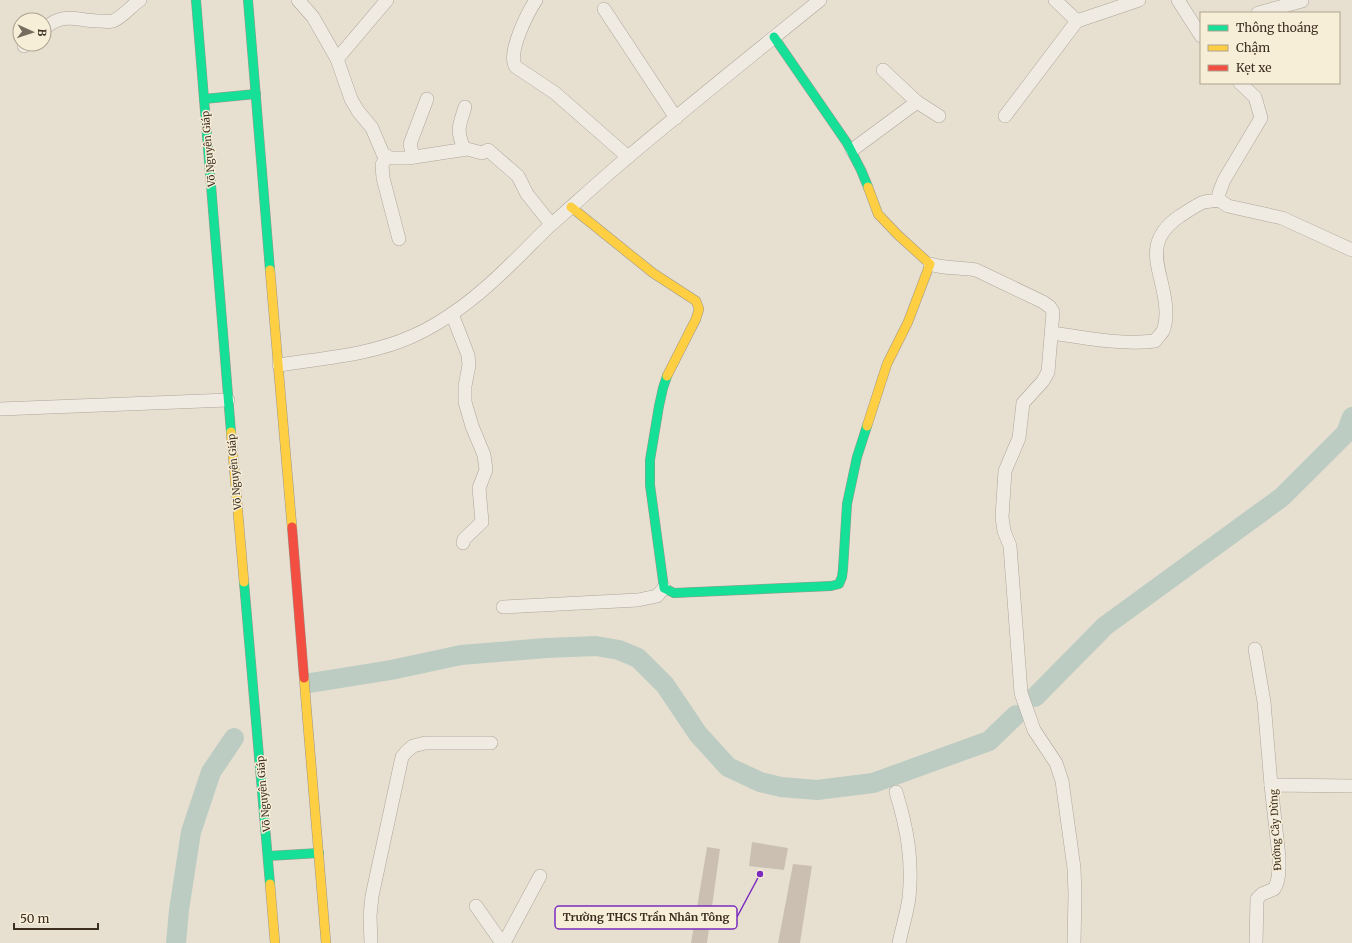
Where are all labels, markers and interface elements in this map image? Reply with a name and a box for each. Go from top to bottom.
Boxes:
north arrow [12,12,52,52]
legend [1200,12,1340,84]
text: Thông thoáng [1236,20,1319,35]
text: B [35,28,49,37]
text: Chậm [1236,40,1270,55]
text: Kẹt xe [1236,60,1271,75]
street label: Võ Nguyên Giáp [199,110,218,188]
street label: Võ Nguyên Giáp [225,433,244,511]
street label: Võ Nguyên Giáp [254,755,273,833]
street label: Đường Cây Dừng [1267,789,1284,871]
scale bar [14,905,98,931]
callout: Trường THCS Trần Nhân Tông [555,906,737,929]
text: Trường THCS Trần Nhân Tông [563,910,729,924]
text: 50 m [20,911,49,926]

